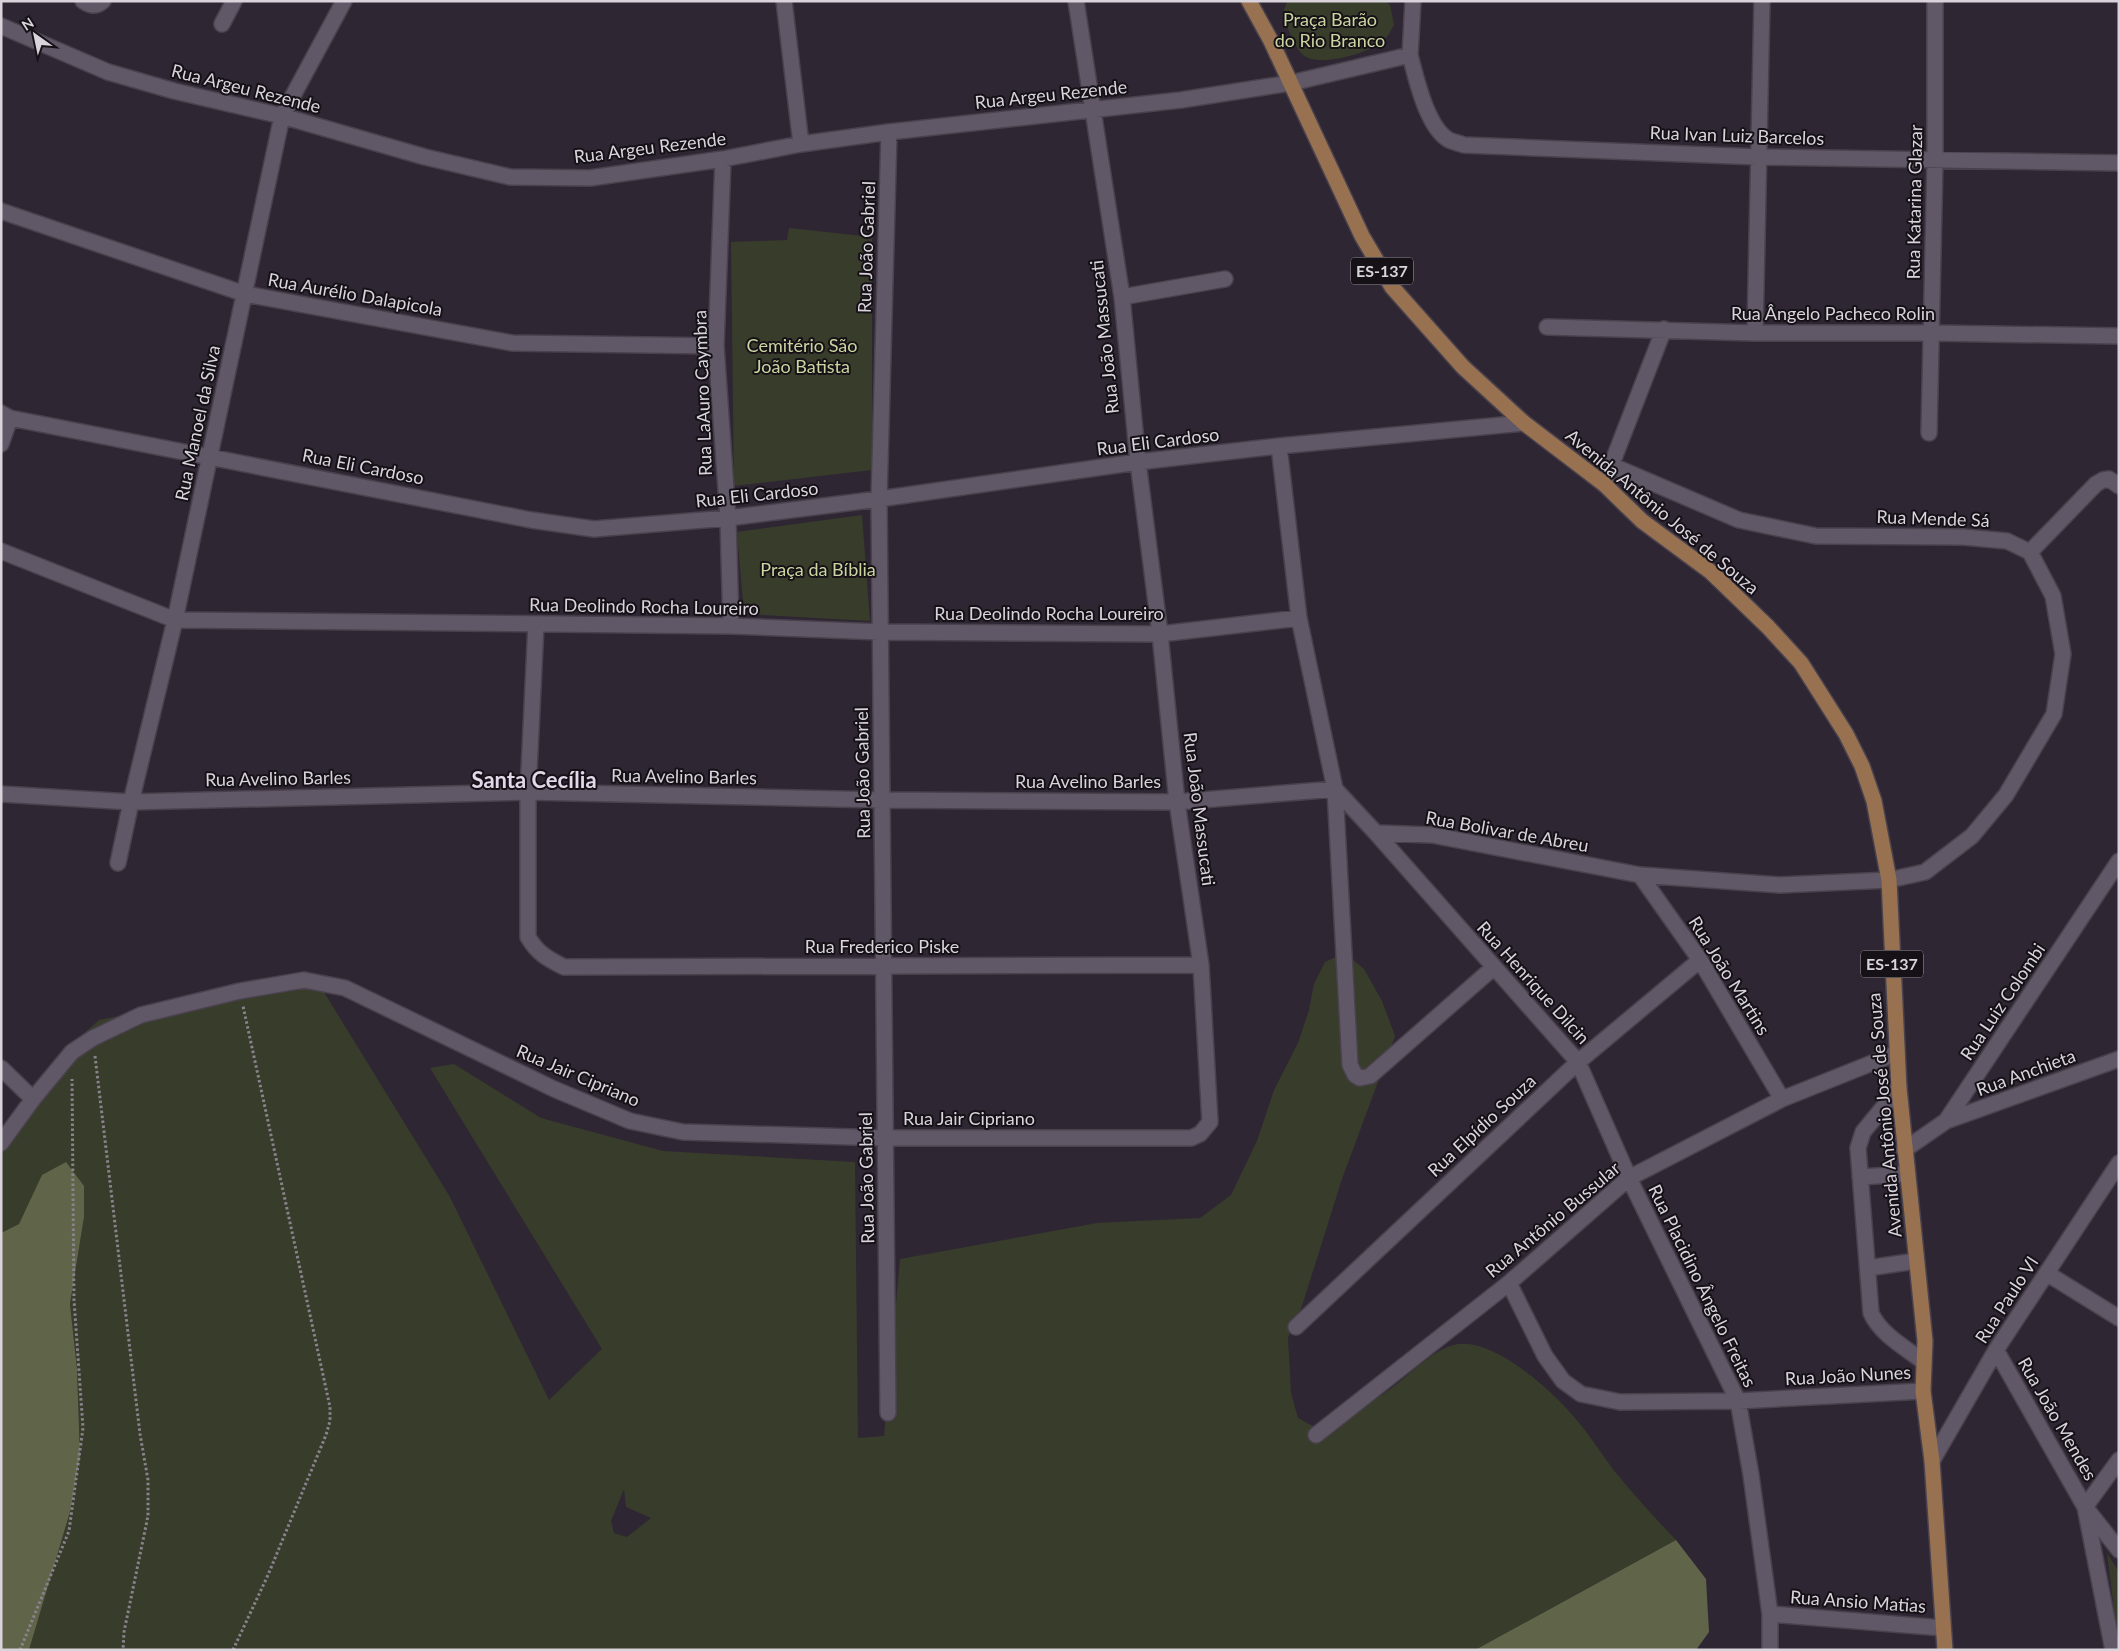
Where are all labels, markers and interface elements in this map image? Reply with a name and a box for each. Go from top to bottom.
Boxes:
park label: Praça Barão do Rio Branco [1275,8,1385,51]
north arrow [10,10,60,60]
text: N [18,14,37,34]
street label: Rua Argeu Rezende [169,59,323,117]
street label: Rua Argeu Rezende [974,75,1128,113]
street label: Rua Ivan Luiz Barcelos [1649,121,1825,149]
street label: Rua Katarina Glazar [1902,124,1926,280]
street label: Rua Argeu Rezende [573,127,727,167]
street label: Rua João Gabriel [853,181,879,313]
road number: ES-137 [1351,258,1413,284]
street label: Rua João Massucati [1085,259,1123,415]
street label: Rua Aurélio Dalapicola [266,268,444,320]
street label: Rua Ângelo Pacheco Rolin [1731,302,1935,324]
street label: Rua LaAuro Caymbra [688,310,716,476]
park label: Cemitério São João Batista [747,334,857,377]
street label: Rua Manoel da Silva [170,343,224,503]
street label: Rua Eli Cardoso [1095,423,1220,459]
street label: Avenida Antônio José de Souza [1562,424,1764,599]
street label: Rua Eli Cardoso [300,443,426,489]
street label: Rua Eli Cardoso [694,477,819,511]
street label: Rua Mende Sá [1876,505,1990,531]
park label: Praça da Bíblia [760,558,876,580]
street label: Rua Deolindo Rocha Loureiro [529,593,759,619]
street label: Rua Deolindo Rocha Loureiro [934,602,1164,624]
street label: Rua João Gabriel [850,707,874,839]
street label: Rua João Massucati [1180,731,1220,887]
street label: Rua Avelino Barles [611,764,757,788]
street label: Rua Avelino Barles [205,766,351,790]
district label: Santa Cecília [471,766,597,793]
street label: Rua Avelino Barles [1015,770,1161,792]
street label: Rua Bolivar de Abreu [1424,806,1590,856]
street label: Rua João Martins [1684,912,1775,1039]
street label: Rua Henrique Dilcin [1473,916,1595,1048]
street label: Rua Frederico Piske [805,935,959,957]
street label: Rua Luiz Colombi [1955,939,2049,1064]
road number: ES-137 [1861,951,1923,978]
street label: Avenida Antônio José de Souza [1862,992,1906,1238]
street label: Rua Jair Cipriano [513,1039,643,1111]
street label: Rua Anchieta [1973,1044,2078,1100]
street label: Rua Elpídio Souza [1423,1070,1540,1181]
street label: Rua Jair Cipriano [903,1107,1035,1129]
street label: Rua João Gabriel [854,1112,878,1244]
street label: Rua Antônio Bussular [1481,1156,1624,1282]
street label: Rua Placidino Ângelo Freitas [1644,1181,1762,1391]
street label: Rua Paulo VI [1970,1252,2043,1347]
street label: Rua João Mendes [2014,1353,2102,1484]
street label: Rua João Nunes [1784,1361,1912,1389]
street label: Rua Ansio Matias [1789,1585,1927,1617]

